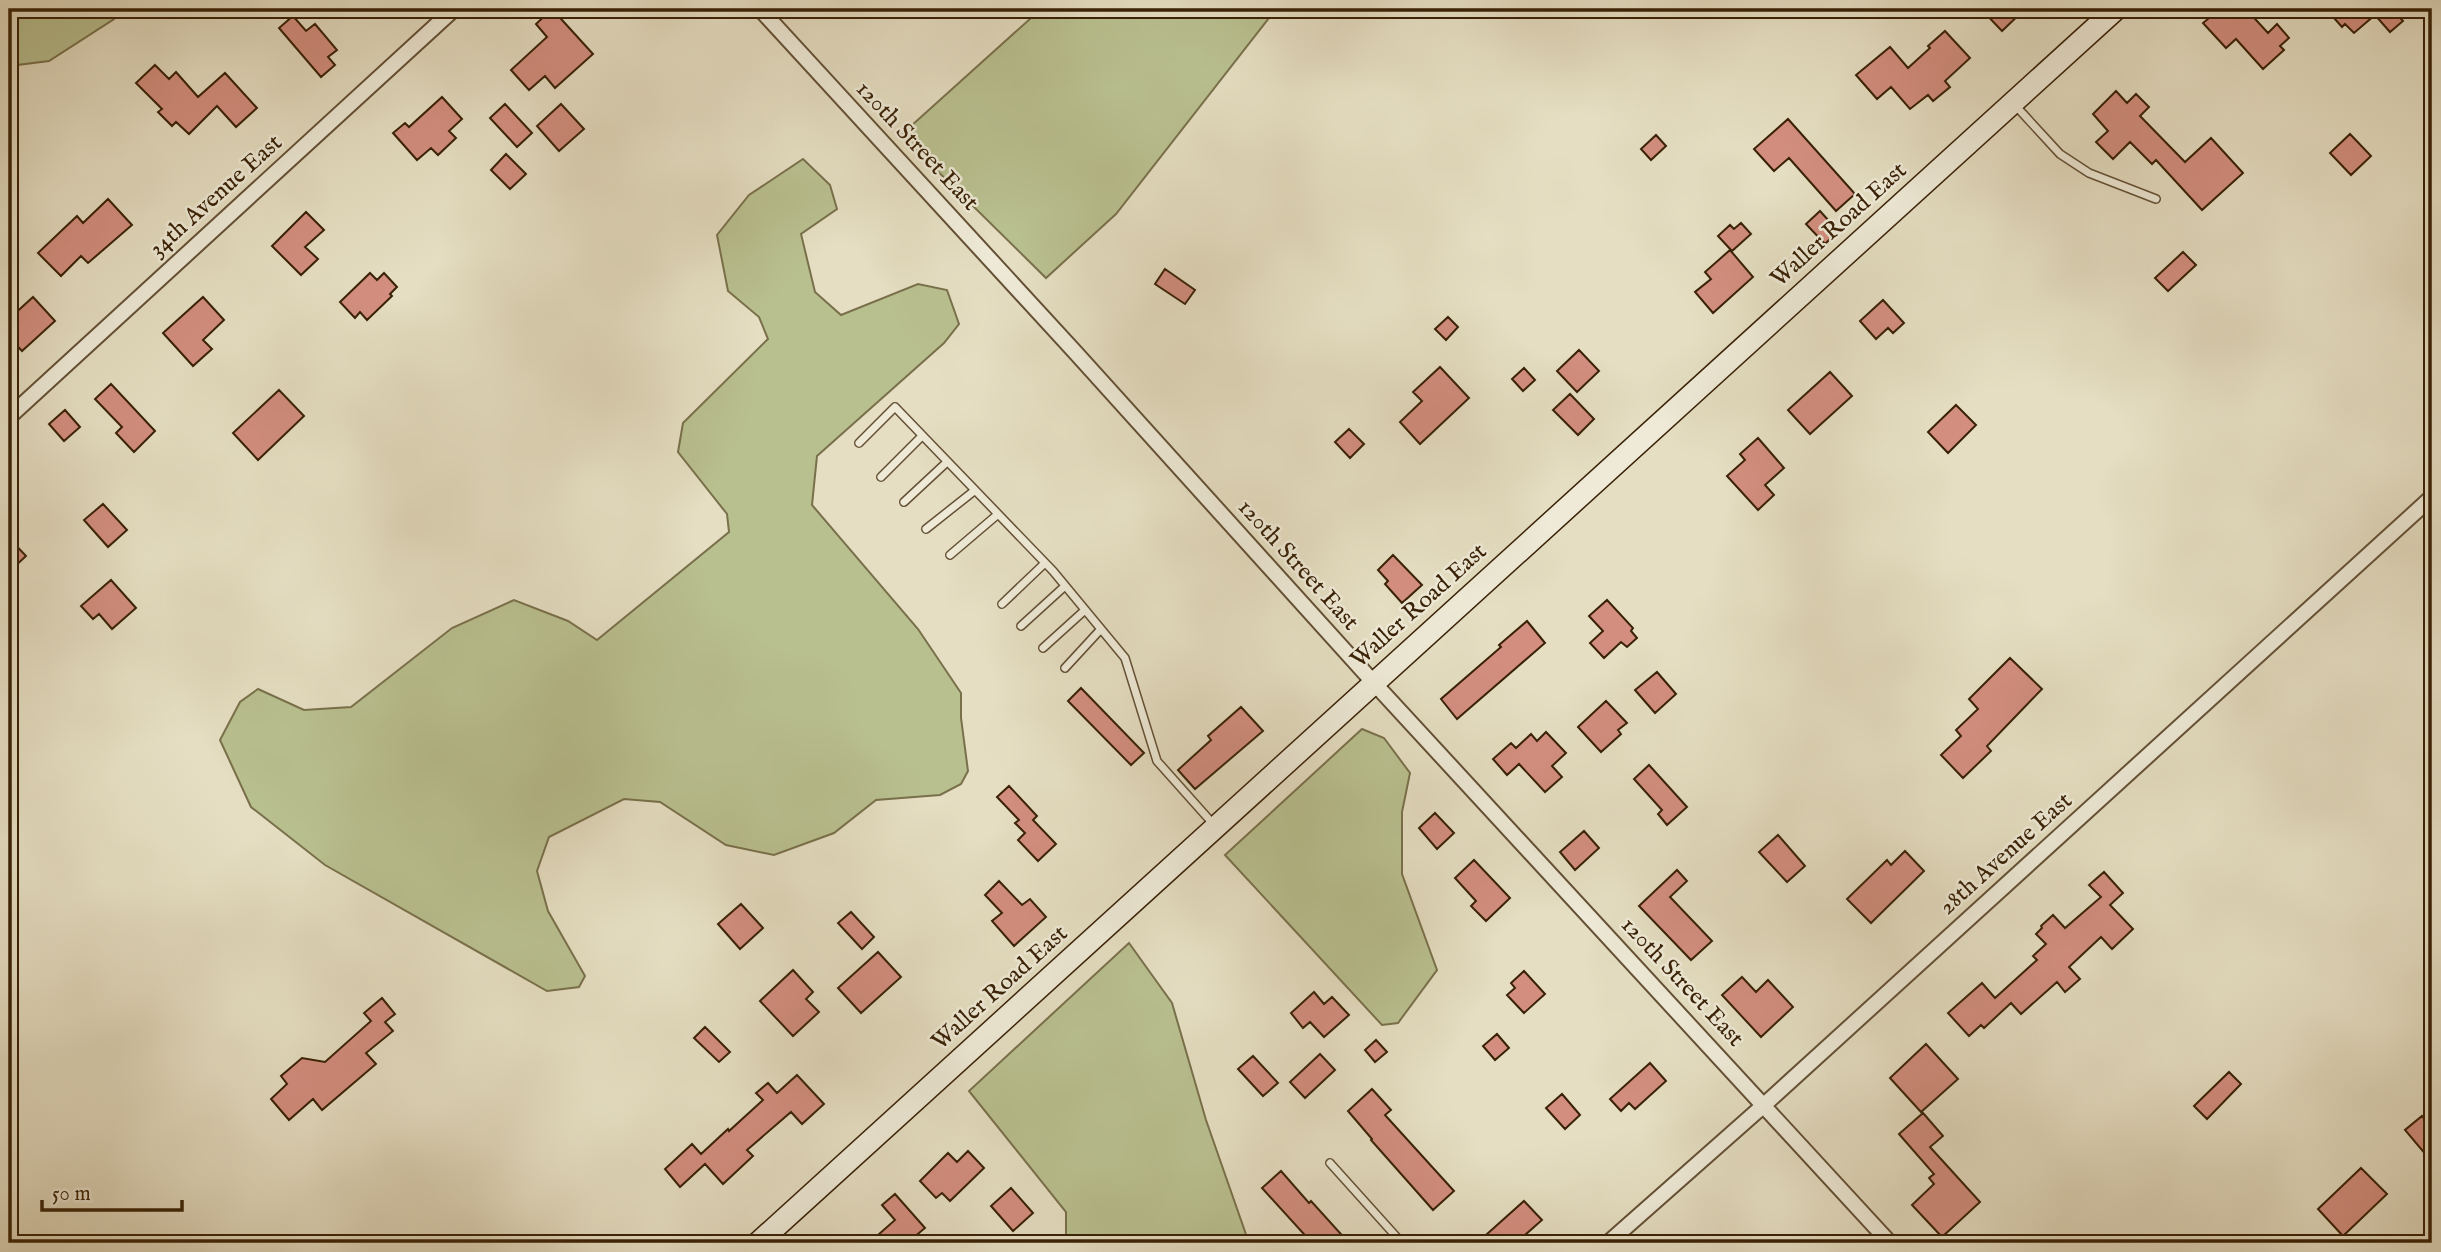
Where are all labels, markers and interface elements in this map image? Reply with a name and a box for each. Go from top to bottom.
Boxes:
street label: 120th Street East [849,74,985,218]
street label: 34th Avenue East [143,128,289,264]
street label: Waller Road East [1764,156,1914,294]
street label: 120th Street East [1231,493,1365,637]
street label: Waller Road East [1344,537,1494,675]
street label: 28th Avenue East [1933,786,2079,922]
street label: 120th Street East [1614,910,1750,1054]
street label: Waller Road East [925,919,1075,1057]
scale bar [42,1168,182,1212]
text: 50 m [52,1181,91,1208]

